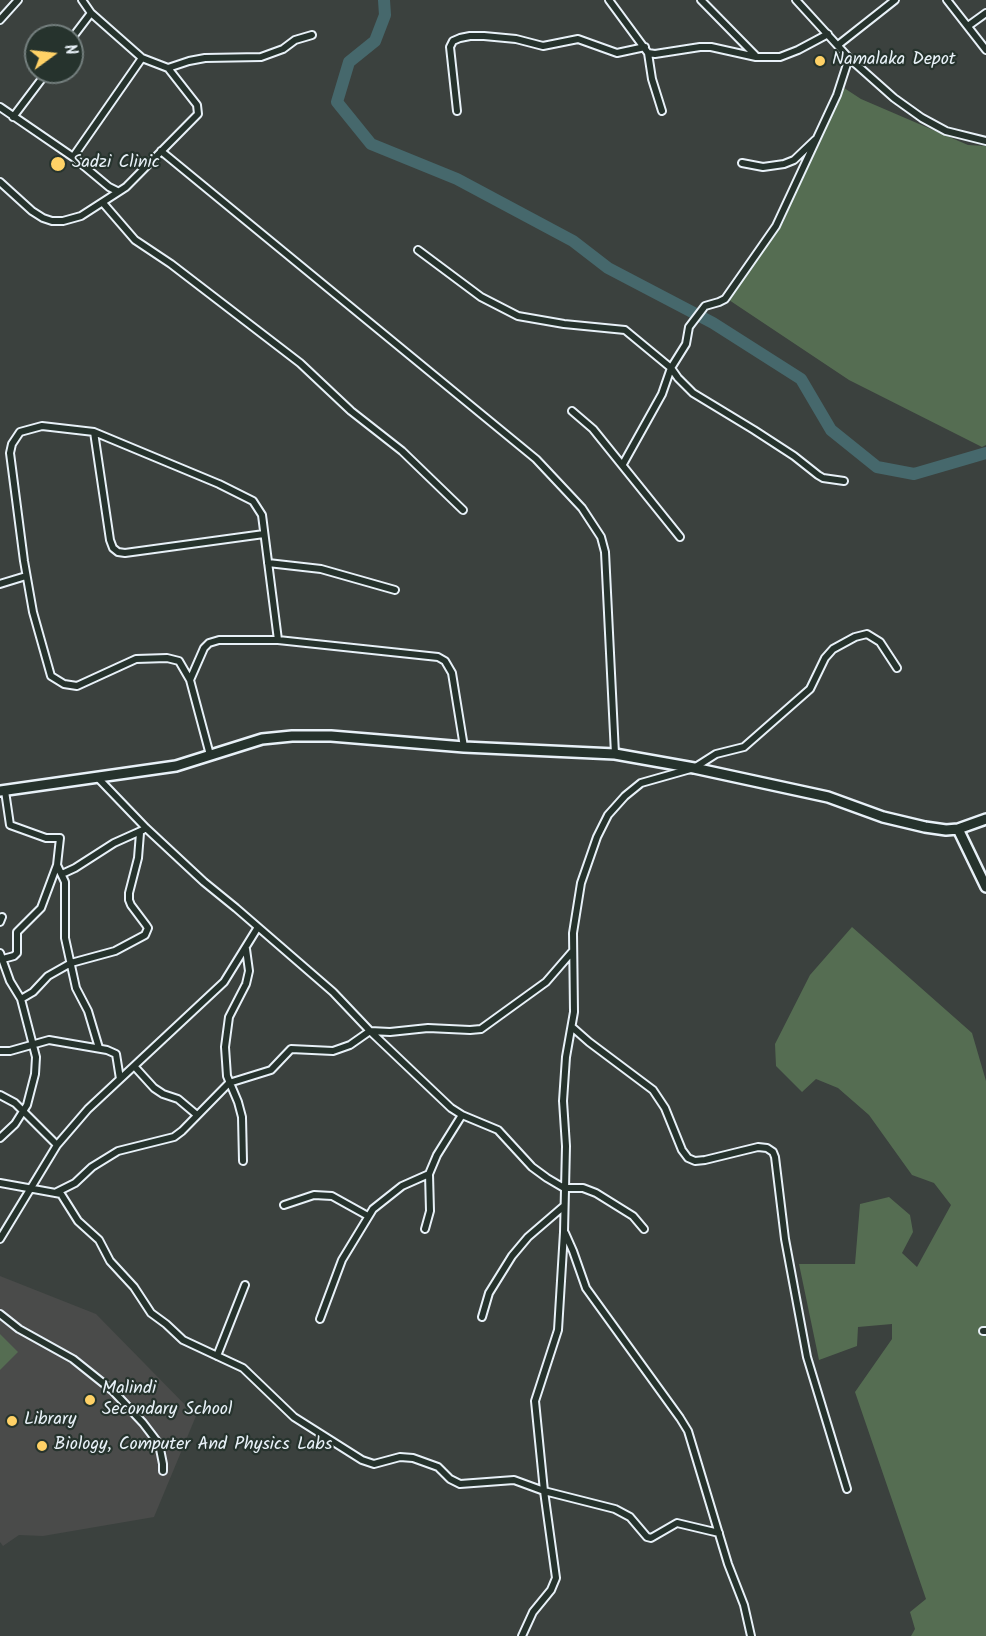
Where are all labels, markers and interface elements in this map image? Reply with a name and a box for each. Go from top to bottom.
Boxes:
north arrow [24,24,84,84]
text: N [57,42,83,58]
place label: Namalaka Depot [832,50,956,72]
marker: Namalaka Depot [813,54,827,68]
place label: Sadzi Clinic [72,153,160,175]
marker: Sadzi Clinic [49,155,67,173]
place label: Malindi Secondary School [102,1379,232,1422]
marker: Malindi Secondary School [83,1393,97,1407]
place label: Library [24,1410,76,1432]
marker: Library [5,1414,19,1428]
place label: Biology, Computer And Physics Labs [54,1435,332,1457]
marker: Biology, Computer And Physics Labs [35,1439,49,1453]

